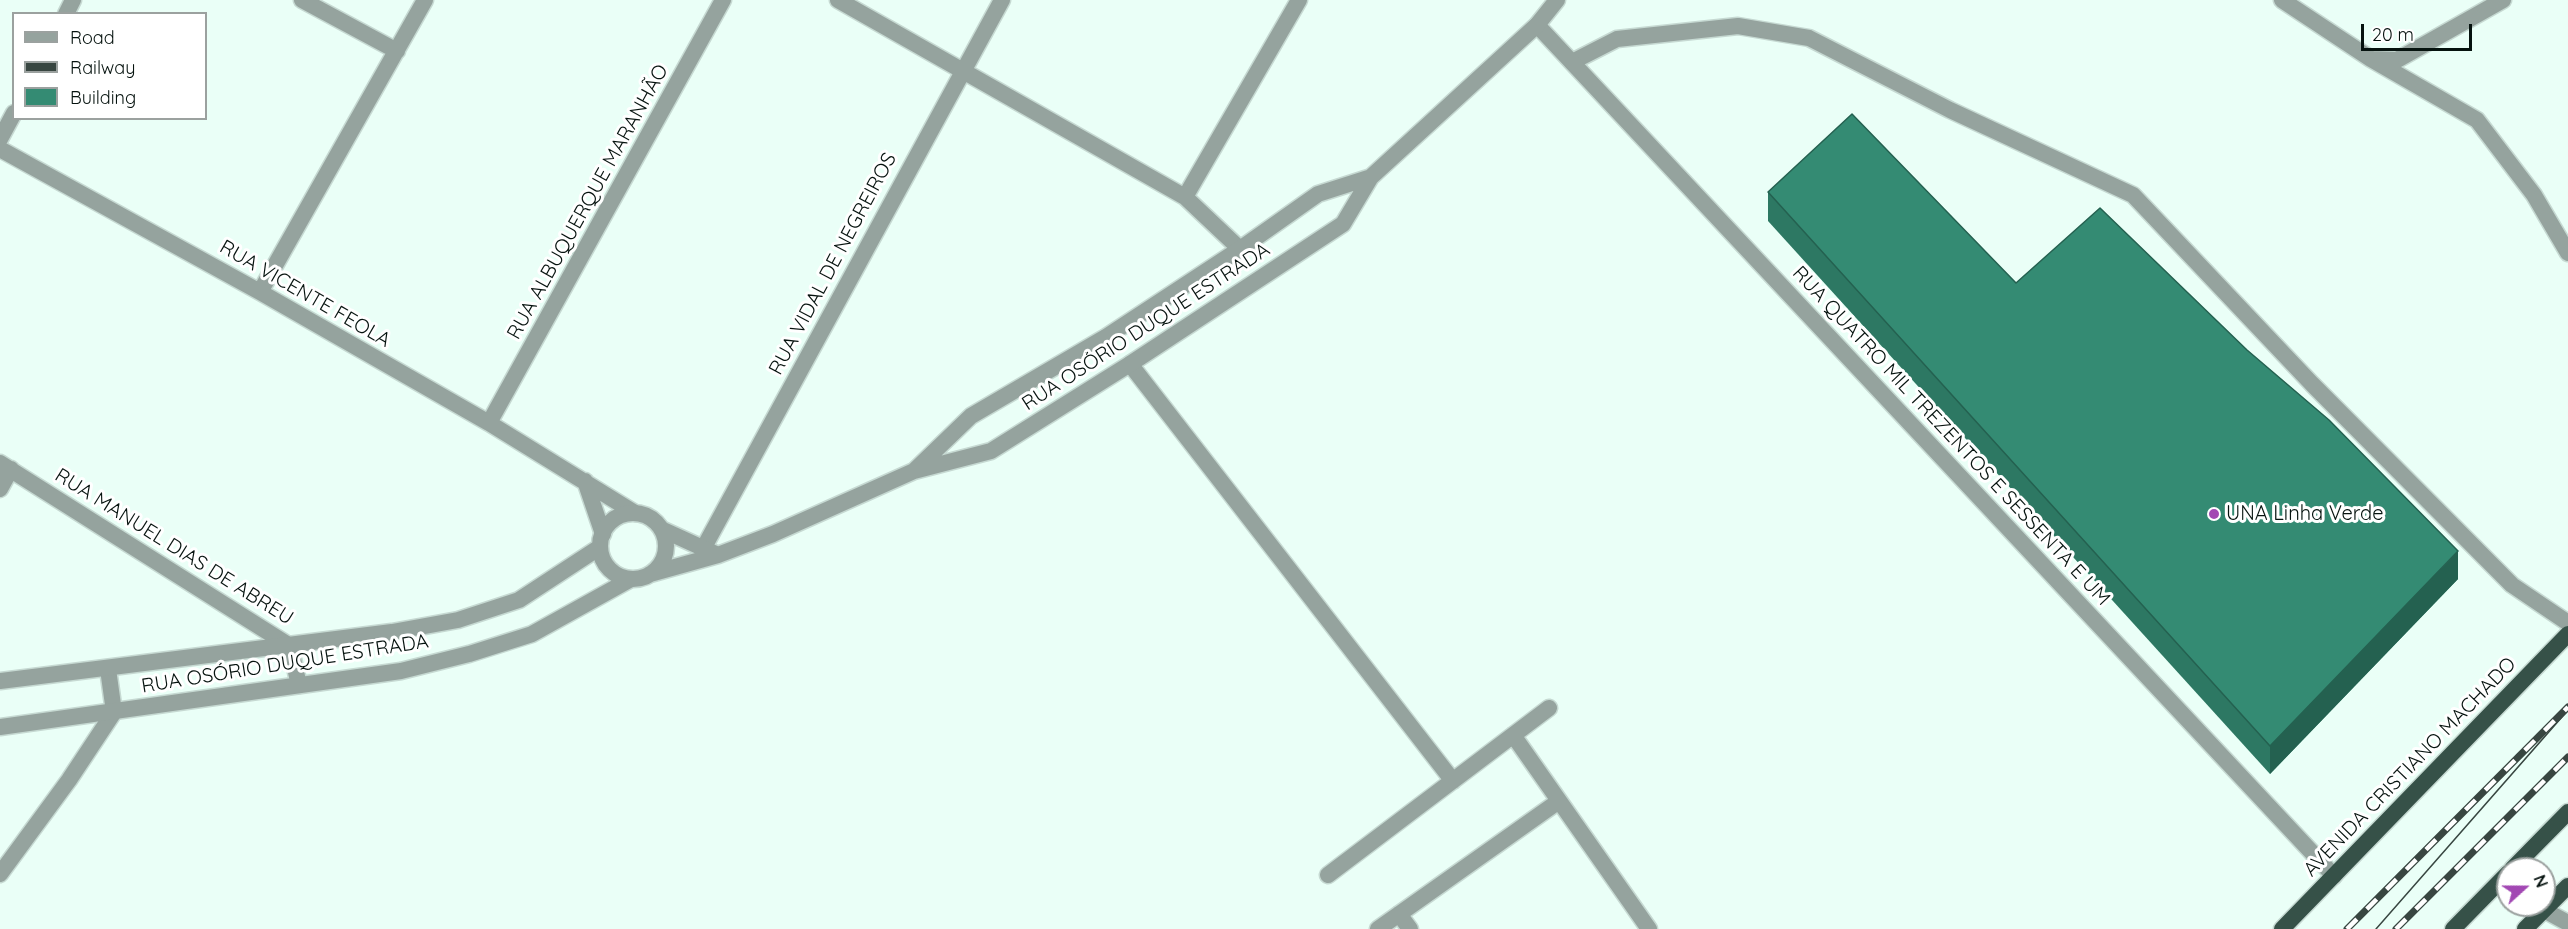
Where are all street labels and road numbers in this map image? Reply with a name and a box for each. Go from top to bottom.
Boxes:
street label: RUA ALBUQUERQUE MARANHÃO [502,60,674,344]
street label: RUA VIDAL DE NEGREIROS [764,149,902,379]
street label: RUA VICENTE FEOLA [215,235,395,353]
street label: RUA OSÓRIO DUQUE ESTRADA [1018,238,1274,416]
street label: RUA QUATRO MIL TREZENTOS E SESSENTA E UM [1787,261,2115,611]
street label: RUA MANUEL DIAS DE ABREU [50,464,298,630]
street label: RUA OSÓRIO DUQUE ESTRADA [140,629,430,699]
street label: AVENIDA CRISTIANO MACHADO [2299,652,2521,882]

